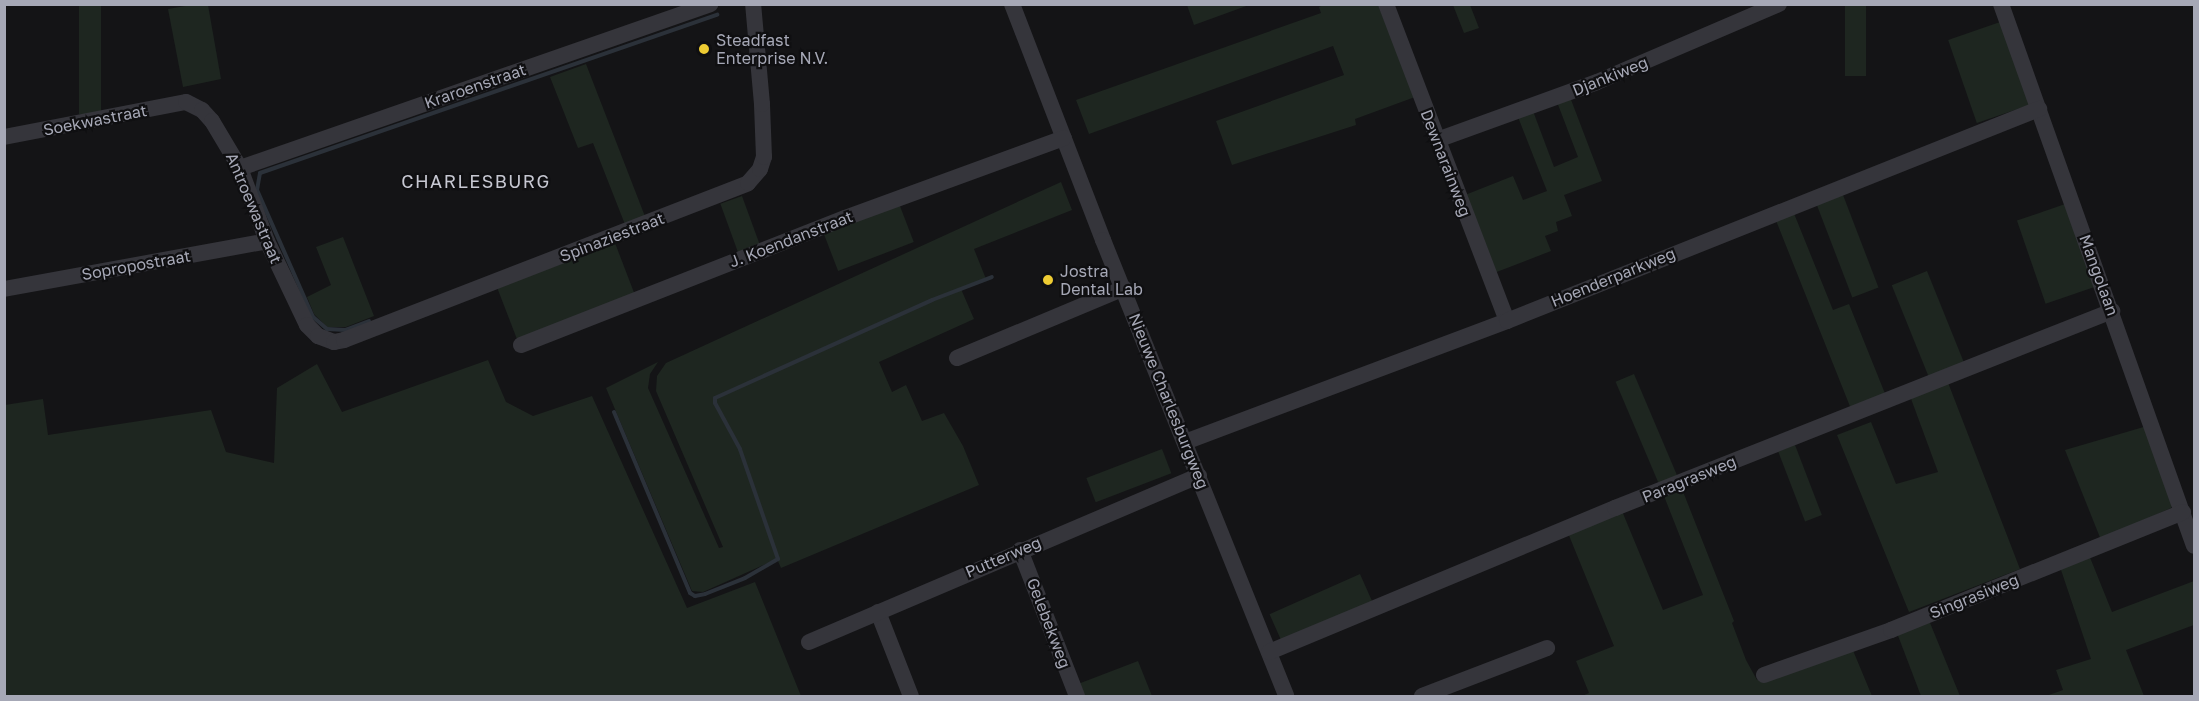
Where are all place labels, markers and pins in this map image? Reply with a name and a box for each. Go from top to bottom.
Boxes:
place label: Steadfast Enterprise N.V. [716,30,828,68]
marker: Steadfast Enterprise N.V. [697,42,711,56]
place label: Jostra Dental Lab [1060,261,1143,299]
marker: Jostra Dental Lab [1041,273,1055,287]

